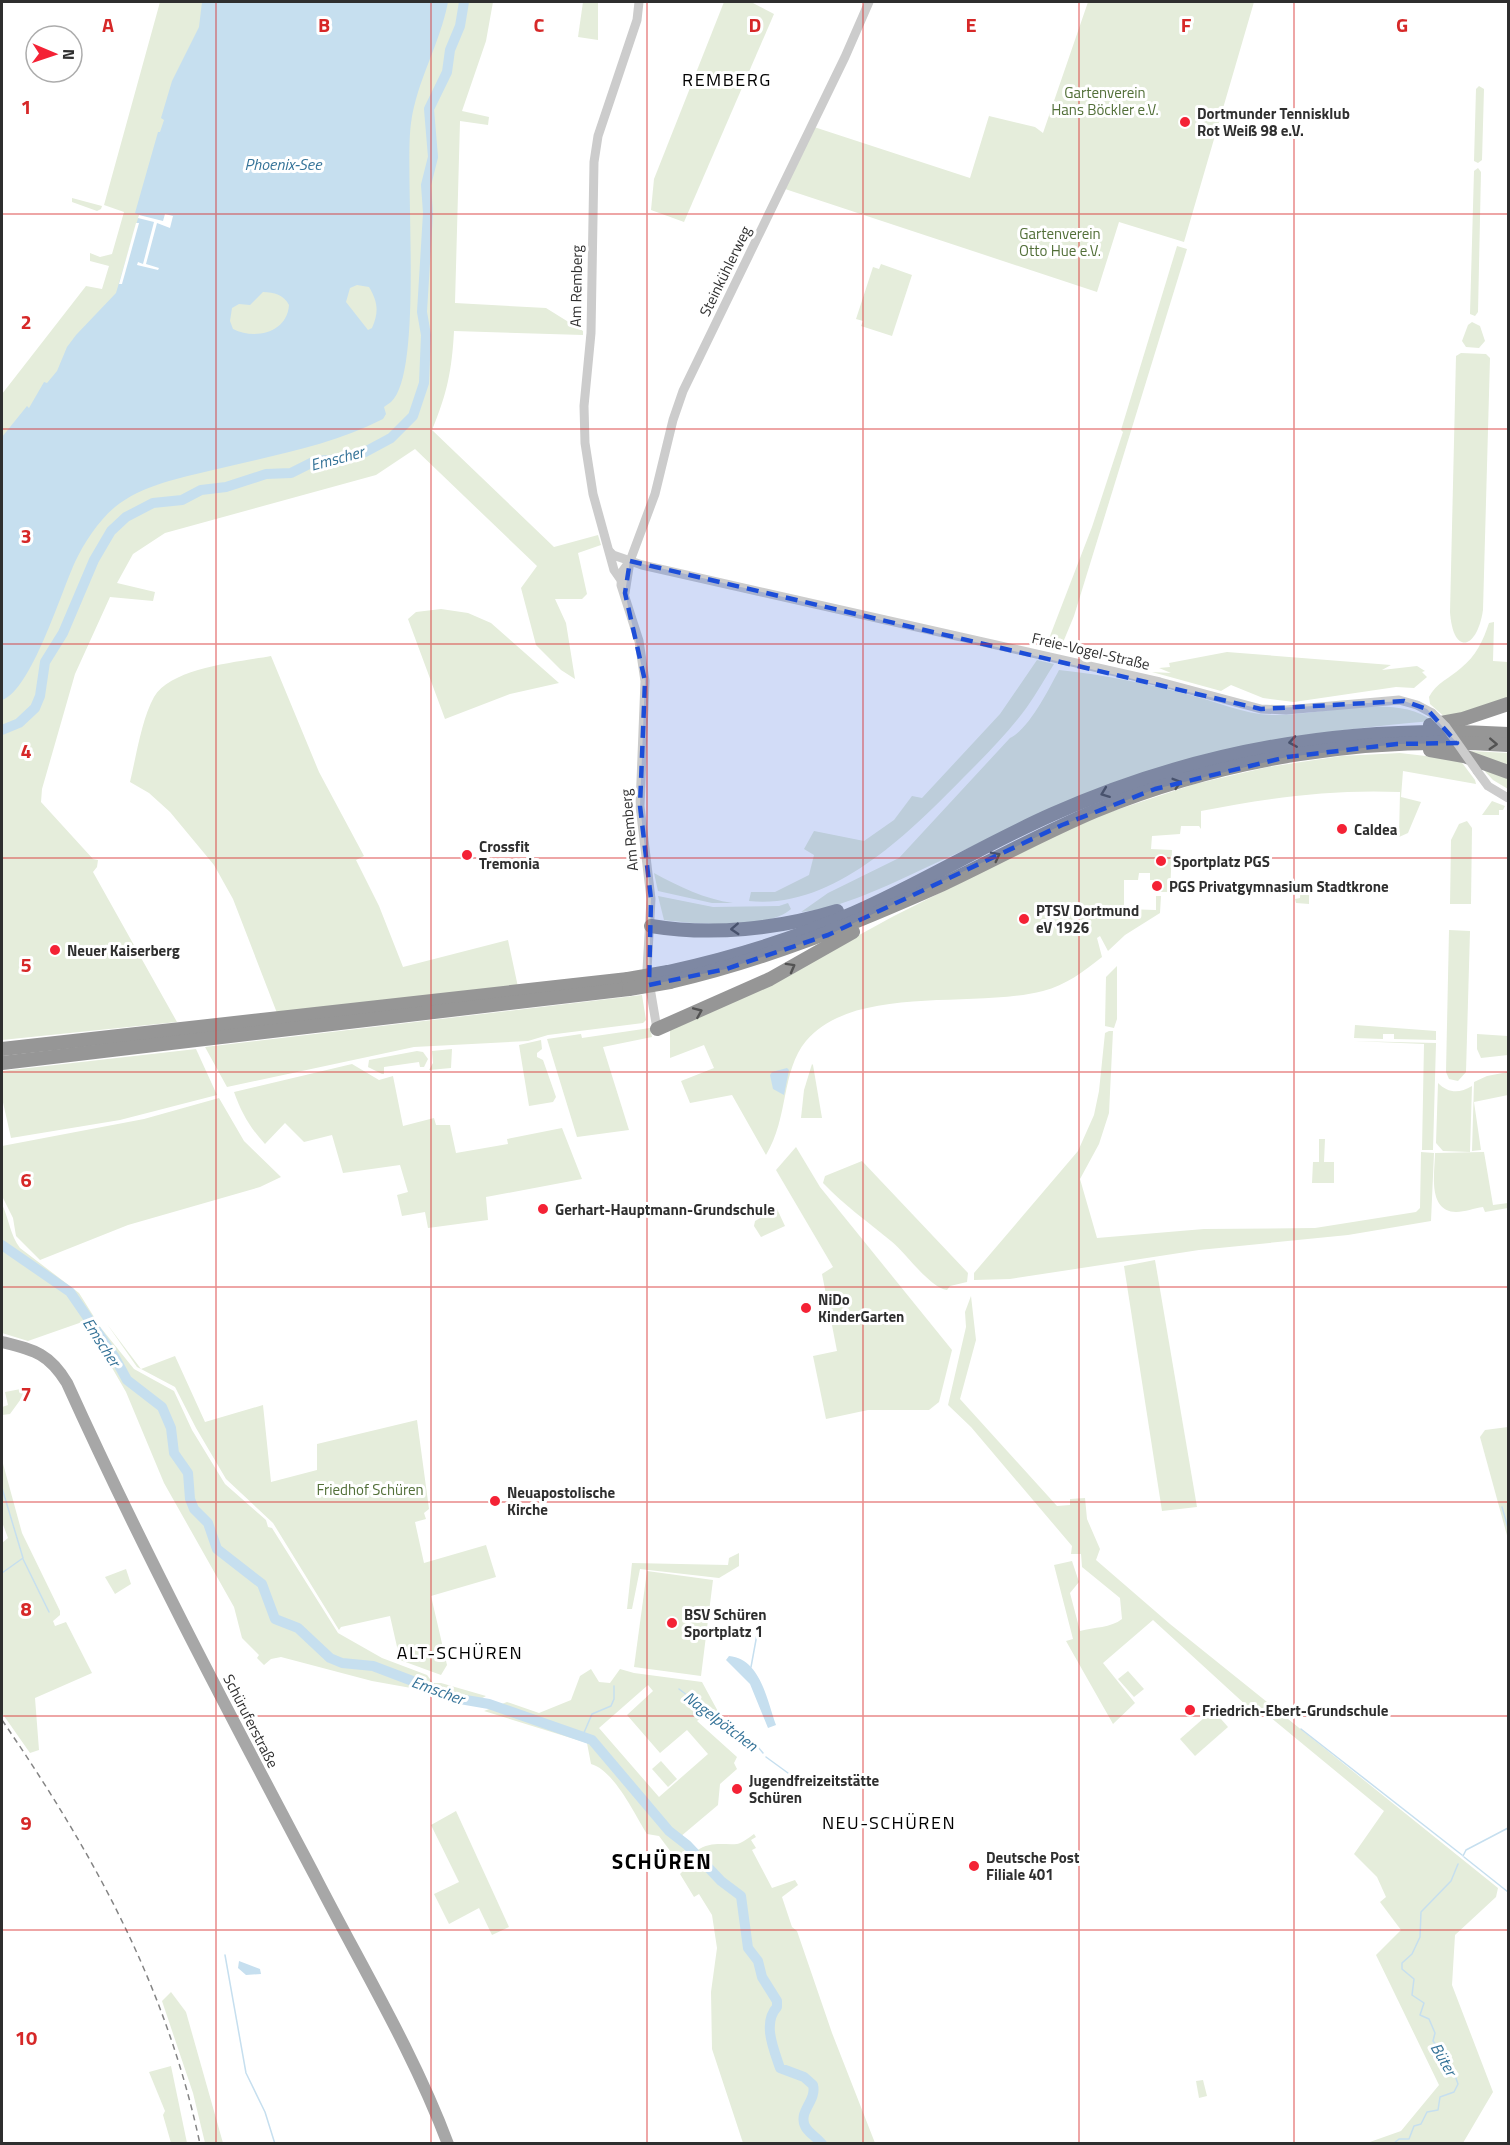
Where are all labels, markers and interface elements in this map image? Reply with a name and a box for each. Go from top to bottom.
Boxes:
text: A [102,9,114,40]
text: B [318,9,330,40]
text: C [534,9,545,40]
text: D [749,9,761,40]
text: E [965,9,977,40]
text: F [1181,9,1192,40]
text: G [1396,9,1408,40]
north arrow [24,24,84,84]
text: N [57,49,81,60]
district label: REMBERG [682,66,772,93]
park label: Gartenverein Hans Böckler e.V. [1051,81,1159,121]
text: 1 [20,91,32,122]
place label: Dortmunder Tennisklub Rot Weiß 98 e.V. [1197,102,1350,142]
marker: Dortmunder Tennisklub Rot Weiß 98 e.V. [1178,115,1192,129]
water label: Phoenix-See [244,152,323,176]
street label: Steinkühlerweg [693,222,757,320]
park label: Gartenverein Otto Hue e.V. [1019,222,1101,262]
street label: Am Remberg [564,244,588,327]
text: 2 [20,306,32,337]
water label: Emscher [308,439,368,477]
text: 3 [20,520,32,551]
street label: Freie-Vogel-Straße [1030,626,1152,676]
text: 4 [20,735,32,766]
one-way arrow [1288,735,1298,748]
one-way arrow [1489,738,1498,751]
one-way arrow [1171,778,1182,790]
one-way arrow [1100,786,1111,798]
street label: Am Remberg [614,788,644,872]
place label: Caldea [1354,818,1398,841]
marker: Caldea [1335,822,1349,836]
place label: Crossfit Tremonia [479,835,540,875]
marker: Crossfit Tremonia [460,848,474,862]
place label: Sportplatz PGS [1173,850,1270,873]
one-way arrow [990,852,1001,864]
marker: Sportplatz PGS [1154,854,1168,868]
place label: PGS Privatgymnasium Stadtkrone [1169,875,1389,898]
marker: PGS Privatgymnasium Stadtkrone [1150,879,1164,893]
place label: PTSV Dortmund eV 1926 [1036,899,1139,939]
marker: PTSV Dortmund eV 1926 [1017,912,1031,926]
one-way arrow [730,923,739,936]
place label: Neuer Kaiserberg [67,939,180,962]
marker: Neuer Kaiserberg [48,943,62,957]
text: 5 [20,949,32,980]
one-way arrow [785,963,795,974]
one-way arrow [692,1007,703,1019]
text: 6 [20,1164,32,1195]
place label: Gerhart-Hauptmann-Grundschule [555,1198,775,1221]
marker: Gerhart-Hauptmann-Grundschule [536,1202,550,1216]
place label: NiDo KinderGarten [818,1288,904,1328]
marker: NiDo KinderGarten [799,1301,813,1315]
water label: Emscher [77,1313,128,1373]
text: 7 [20,1378,32,1409]
park label: Friedhof Schüren [316,1478,424,1501]
place label: Neuapostolische Kirche [507,1481,616,1521]
marker: Neuapostolische Kirche [488,1494,502,1508]
text: 8 [20,1593,32,1624]
place label: BSV Schüren Sportplatz 1 [684,1603,767,1643]
marker: BSV Schüren Sportplatz 1 [665,1616,679,1630]
district label: ALT-SCHÜREN [397,1639,523,1666]
water label: Emscher [408,1669,469,1711]
street label: Schüruferstraße [217,1670,285,1772]
water label: Nagelpötchen [679,1685,764,1757]
place label: Friedrich-Ebert-Grundschule [1202,1699,1389,1722]
marker: Friedrich-Ebert-Grundschule [1183,1703,1197,1717]
place label: Jugendfreizeitstätte Schüren [749,1769,879,1809]
marker: Jugendfreizeitstätte Schüren [730,1782,744,1796]
text: 9 [20,1807,32,1838]
district label: NEU-SCHÜREN [822,1809,956,1836]
district label: SCHÜREN [612,1845,712,1877]
place label: Deutsche Post Filiale 401 [986,1846,1080,1886]
marker: Deutsche Post Filiale 401 [967,1859,981,1873]
text: 10 [15,2022,37,2053]
water label: Büter [1425,2038,1464,2082]

